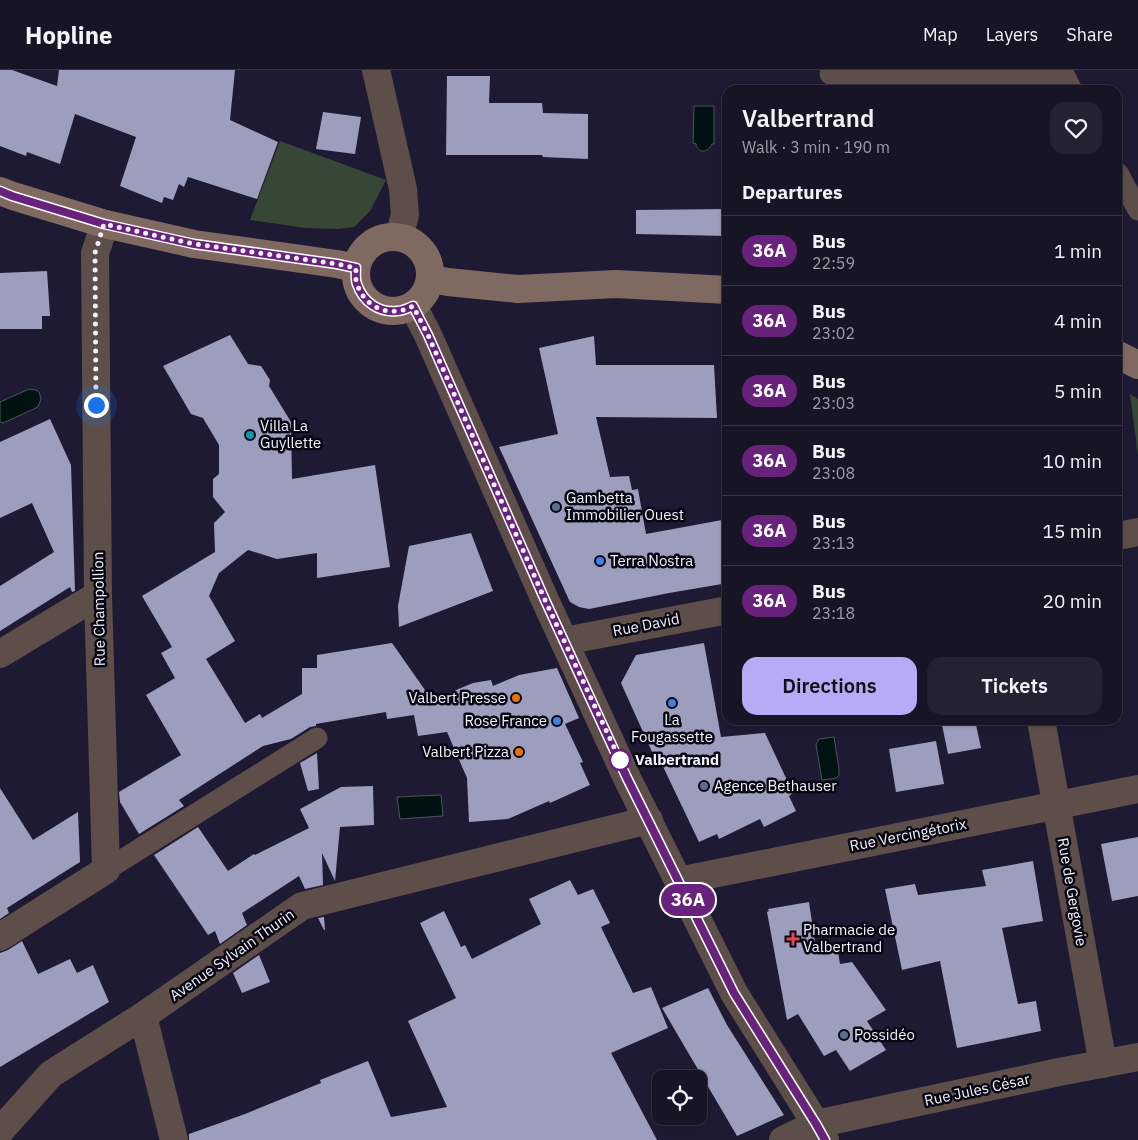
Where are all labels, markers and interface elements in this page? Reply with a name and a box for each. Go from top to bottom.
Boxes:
text: Hopline [25,19,112,51]
text: Map [923,23,958,46]
text: Layers [986,23,1038,46]
text: Share [1066,23,1113,46]
text: Valbertrand [742,102,874,134]
button: heart [1050,102,1102,154]
text: Walk · 3 min · 190 m [742,137,890,157]
text: Departures [742,180,842,204]
text: Bus [812,229,846,253]
text: 36A [753,239,786,262]
text: 1 min [1054,239,1102,263]
text: 22:59 [812,253,855,273]
text: Bus [812,299,846,323]
text: 36A [753,309,786,332]
text: 4 min [1054,309,1102,333]
text: 23:02 [812,323,855,343]
text: Bus [812,369,846,393]
text: 36A [753,379,786,402]
text: 5 min [1054,379,1102,403]
your location [84,393,109,418]
text: 23:03 [812,393,855,413]
place label: Villa La Guyllette [260,416,321,452]
marker: Villa La Guyllette [244,429,256,441]
text: Bus [812,439,846,463]
text: 36A [753,449,786,472]
text: 10 min [1043,449,1102,473]
text: 23:08 [812,463,855,483]
place label: Gambetta Immobilier Ouest [566,488,684,524]
marker: Gambetta Immobilier Ouest [550,501,562,513]
text: Bus [812,509,846,533]
text: 36A [753,519,786,542]
text: 15 min [1043,519,1102,543]
text: 23:13 [812,533,855,553]
place label: Terra Nostra [610,551,693,570]
street label: Rue Champollion [88,552,109,667]
marker: Terra Nostra [594,555,606,567]
text: Bus [812,579,846,603]
text: 36A [753,589,786,612]
text: 20 min [1043,589,1102,613]
text: 23:18 [812,603,855,623]
street label: Rue David [611,609,681,640]
button: Directions [742,657,917,715]
button: Tickets [927,657,1102,715]
place label: Valbert Presse [409,688,506,707]
marker: Valbert Presse [510,692,522,704]
marker: La Fougassette [666,697,678,709]
place label: La Fougassette [631,710,713,746]
place label: Rose France [464,711,547,730]
marker: Rose France [551,715,563,727]
place label: Valbert Pizza [422,742,509,761]
marker: Valbert Pizza [513,746,525,758]
marker: Valbertrand [609,749,631,771]
place label: Valbertrand [635,750,719,769]
place label: Agence Bethauser [714,776,837,795]
marker: Agence Bethauser [698,780,710,792]
street label: Rue Vercingétorix [848,814,968,855]
street label: Rue de Gergovie [1054,836,1091,948]
line badge: 36A [659,884,717,916]
text: 36A [671,888,705,911]
street label: Avenue Sylvain Thurin [166,904,298,1005]
place label: Pharmacie de Valbertrand [803,920,895,956]
marker: Pharmacie de Valbertrand [787,933,799,945]
place label: Possidéo [854,1025,915,1044]
marker: Possidéo [838,1029,850,1041]
street label: Rue Jules César [922,1069,1032,1110]
map controls [652,1070,707,1125]
button: locate [652,1070,707,1125]

